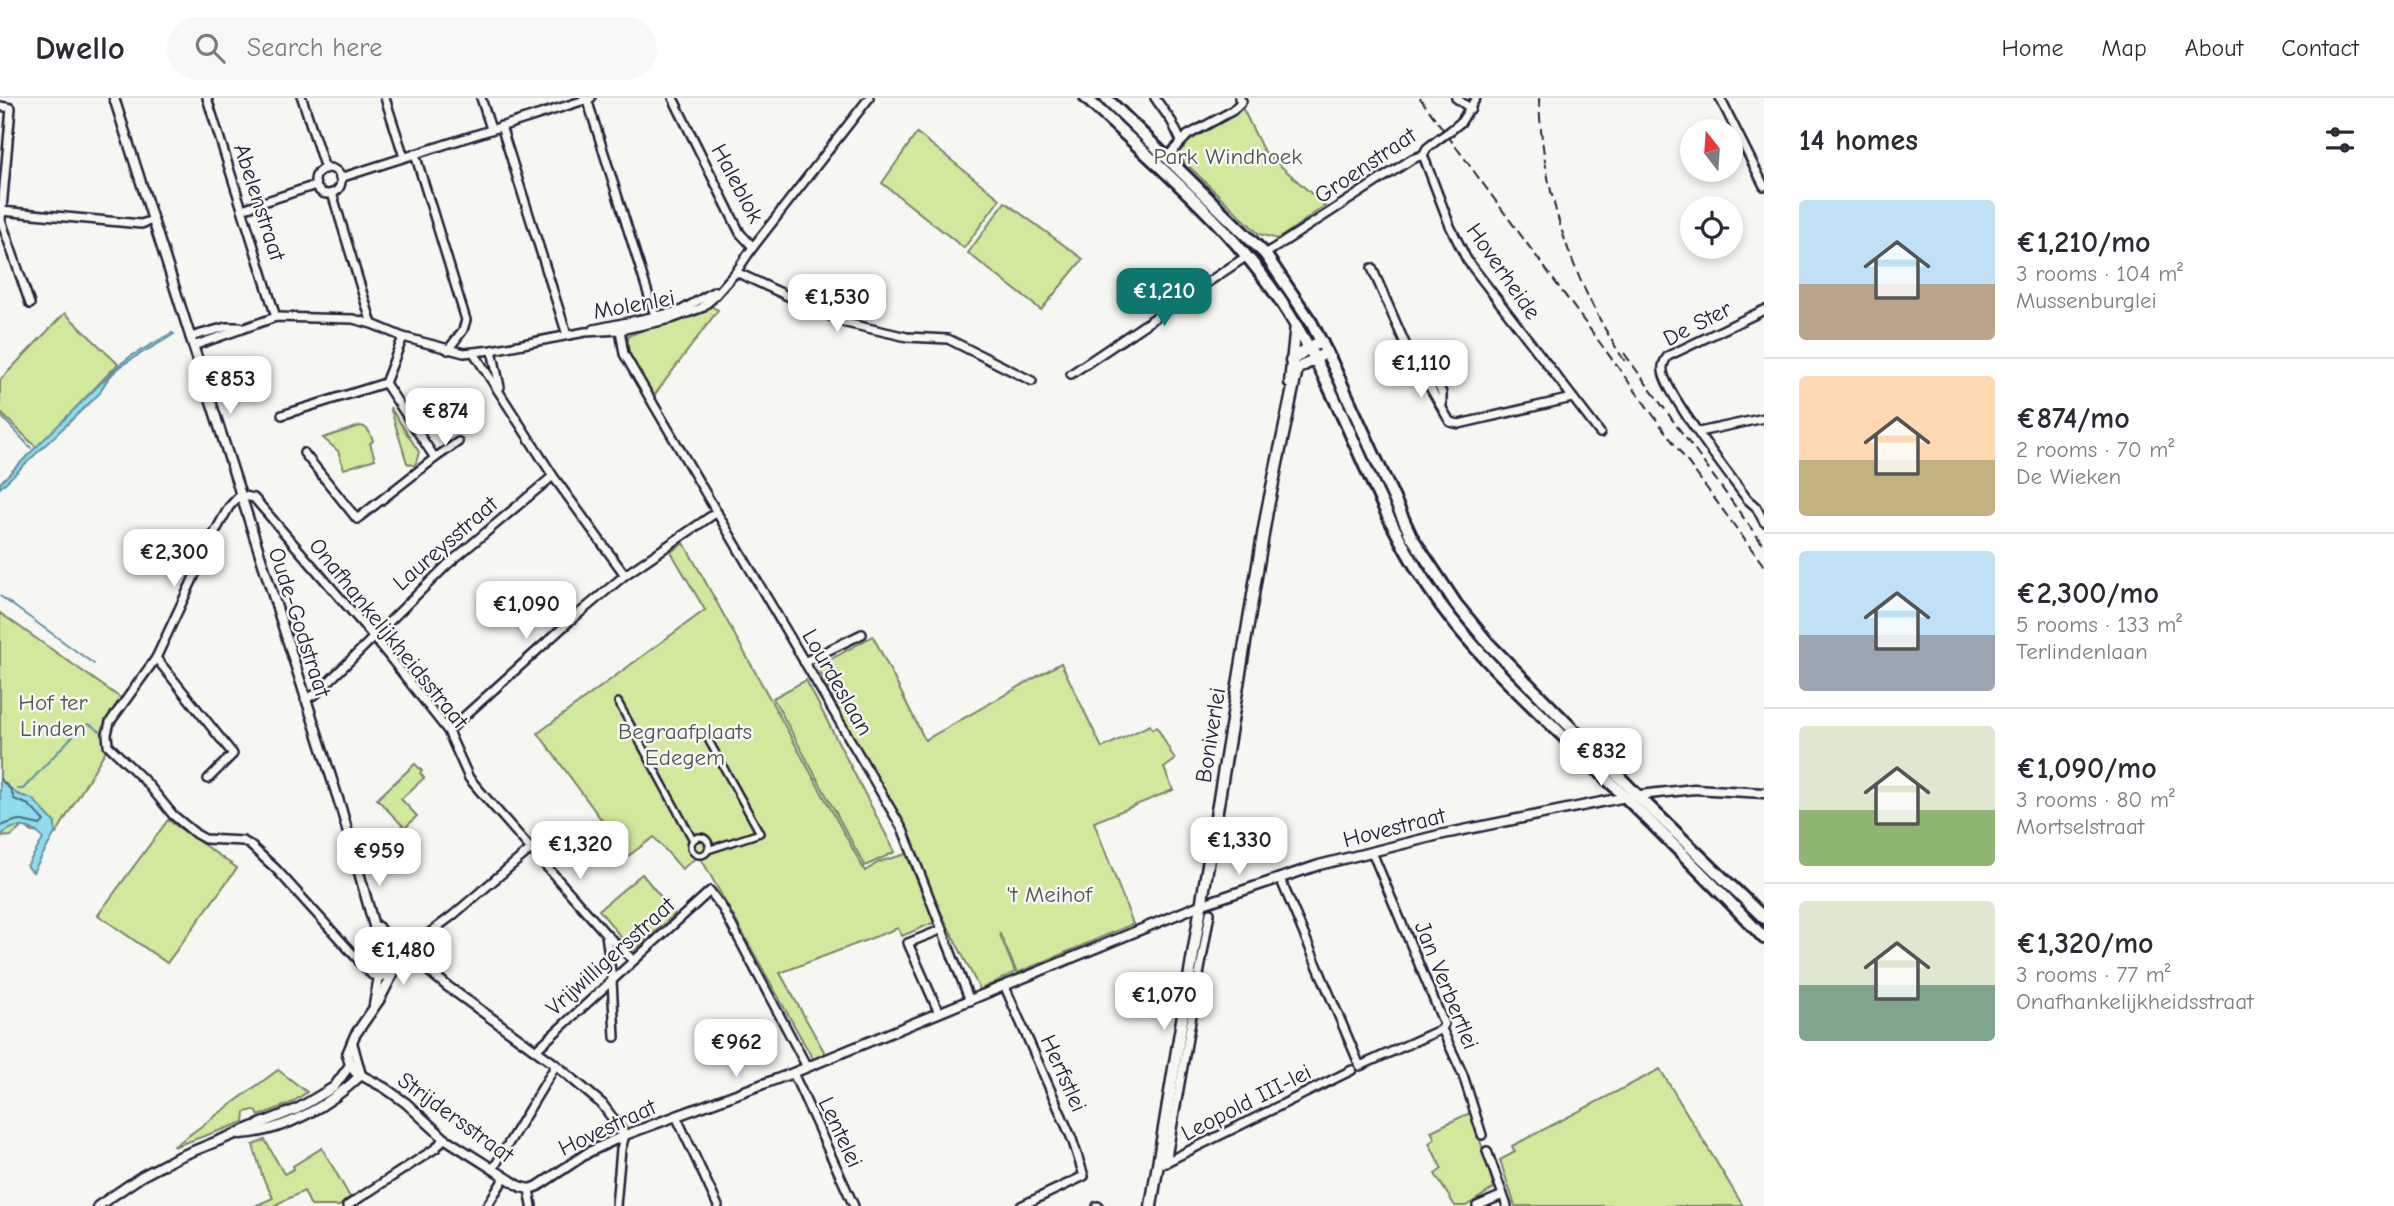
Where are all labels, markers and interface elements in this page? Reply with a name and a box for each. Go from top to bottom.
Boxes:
search box [167,17,657,80]
text: Dwello [35,29,125,67]
icon: search [191,29,229,67]
text: Search here [247,33,382,63]
text: Home [2002,34,2063,62]
text: Map [2101,34,2147,62]
text: About [2185,34,2243,62]
text: Contact [2281,34,2359,62]
north arrow [1680,119,1743,182]
map controls [1680,119,1743,259]
street label: Groenstraat [1309,121,1422,209]
icon: filters [2321,121,2359,159]
text: 14 homes [1799,123,1918,158]
street label: Haleblok [706,139,770,227]
street label: Abelenstraat [228,140,292,266]
park label: Park Windhoek [1154,143,1302,170]
button: locate [1680,196,1743,259]
street label: Hoverheide [1461,218,1547,325]
text: €1,210/mo [2016,225,2151,260]
icon: home [1855,228,1939,312]
text: 3 rooms · 104 m² [2016,260,2183,287]
pin: €1,210 [1107,268,1221,328]
pin: €1,530 [780,274,894,334]
text: €1,210 [1133,277,1195,304]
text: €1,530 [804,283,870,310]
street label: Molenlei [591,284,677,325]
text: Mussenburglei [2016,287,2157,314]
street label: De Ster [1659,294,1737,352]
pin: €1,110 [1364,341,1478,400]
text: €1,110 [1391,349,1451,376]
pin: €853 [189,356,271,416]
text: €853 [204,365,256,392]
pin: €874 [404,388,486,448]
text: €874 [422,397,468,424]
text: €874/mo [2016,401,2130,436]
icon: home [1855,404,1939,488]
text: 2 rooms · 70 m² [2016,436,2174,463]
text: De Wieken [2016,463,2121,490]
street label: Laureysstraat [387,490,504,596]
pin: €2,300 [117,530,231,589]
street label: Onafhankelijkheidsstraat [303,532,475,735]
text: €2,300 [139,538,209,565]
street label: Oude-Godstraat [263,544,337,702]
text: €2,300/mo [2016,576,2159,611]
icon: home [1855,579,1939,663]
pin: €1,090 [469,582,583,641]
text: €1,090 [492,590,560,617]
text: 5 rooms · 133 m² [2016,611,2182,638]
street label: Lourdeslaan [796,624,879,740]
text: Terlindenlaan [2016,638,2148,665]
street label: Boniverlei [1190,686,1231,785]
park label: Hof ter Linden [18,689,89,742]
park label: Begraafplaats Edegem [618,718,752,771]
pin: €832 [1560,728,1642,788]
text: €832 [1576,737,1626,764]
text: €1,090/mo [2016,751,2157,786]
icon: home [1855,754,1939,838]
text: 3 rooms · 80 m² [2016,786,2175,813]
street label: Hovestraat [1340,801,1449,853]
text: Mortselstraat [2016,813,2144,840]
pin: €1,330 [1182,818,1296,877]
pin: €1,320 [523,822,637,881]
text: €1,330 [1206,826,1272,853]
pin: €959 [338,828,420,888]
text: €1,320 [547,830,613,857]
text: €959 [353,837,405,864]
park label: 't Meihof [1006,881,1093,908]
street label: Vrijwilligersstraat [540,891,681,1021]
street label: Jan Verbertlei [1409,917,1484,1053]
text: €1,320/mo [2016,926,2154,961]
pin: €1,480 [346,928,460,987]
icon: home [1855,929,1939,1013]
text: €1,480 [371,936,436,963]
text: 3 rooms · 77 m² [2016,961,2171,988]
pin: €1,070 [1107,972,1221,1032]
text: €1,070 [1131,981,1197,1008]
text: Onafhankelijkheidsstraat [2016,988,2254,1015]
pin: €962 [695,1020,777,1079]
text: €962 [710,1028,762,1055]
street label: Herfstlei [1035,1030,1092,1116]
street label: Leopold III-lei [1177,1058,1316,1147]
street label: Strijdersstraat [393,1066,520,1169]
street label: Hovestraat [554,1093,662,1162]
street label: Lentelei [813,1093,869,1172]

